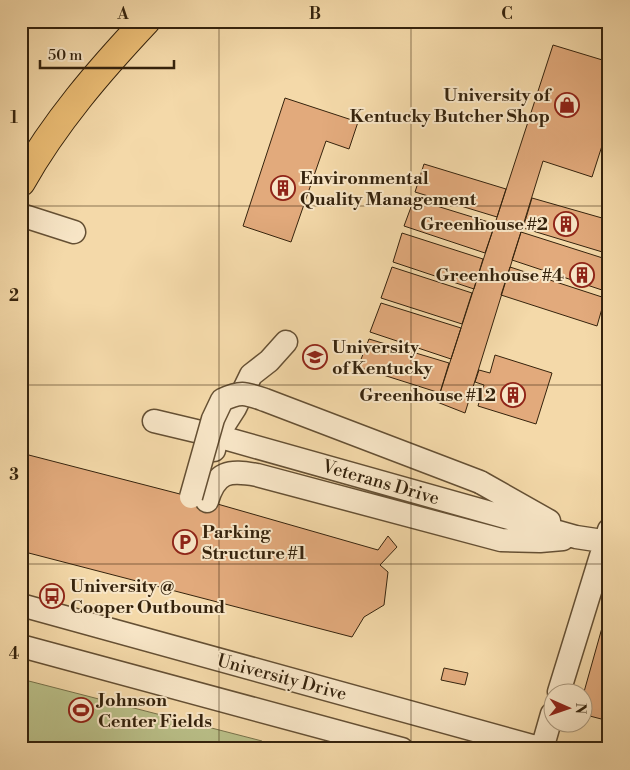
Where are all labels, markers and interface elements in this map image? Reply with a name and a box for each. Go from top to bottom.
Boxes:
text: A [116,4,129,24]
text: B [309,4,321,24]
text: C [501,4,513,24]
scale bar [40,38,174,70]
text: 50 m [48,46,82,65]
place label: University of Kentucky Butcher Shop [350,84,553,128]
shop icon: University of Kentucky Butcher Shop [554,92,580,118]
text: 1 [10,108,18,128]
place label: Environmental Quality Management [300,167,477,211]
building icon: Environmental Quality Management [270,175,296,201]
building icon: Greenhouse #2 [553,211,579,237]
place label: Greenhouse #2 [420,213,548,236]
building icon: Greenhouse #4 [569,262,595,288]
place label: Greenhouse #4 [435,264,564,287]
text: 2 [9,286,19,306]
place label: University of Kentucky [332,336,434,380]
school or university icon: University of Kentucky [302,344,328,370]
building icon: Greenhouse #12 [500,382,526,408]
place label: Greenhouse #12 [359,384,496,407]
street label: Veterans Drive [319,455,442,510]
text: 3 [9,465,19,485]
place label: Parking Structure #1 [202,521,307,565]
parking icon: Parking Structure #1 [172,529,198,555]
place label: University @ Cooper Outbound [70,575,225,619]
bus stop icon: University @ Cooper Outbound [39,583,65,609]
text: 4 [9,644,20,664]
street label: University Drive [215,649,349,706]
north arrow [542,682,592,732]
place label: Johnson Center Fields [95,689,212,733]
sports icon: Johnson Center Fields [68,697,94,723]
text: N [571,703,589,714]

